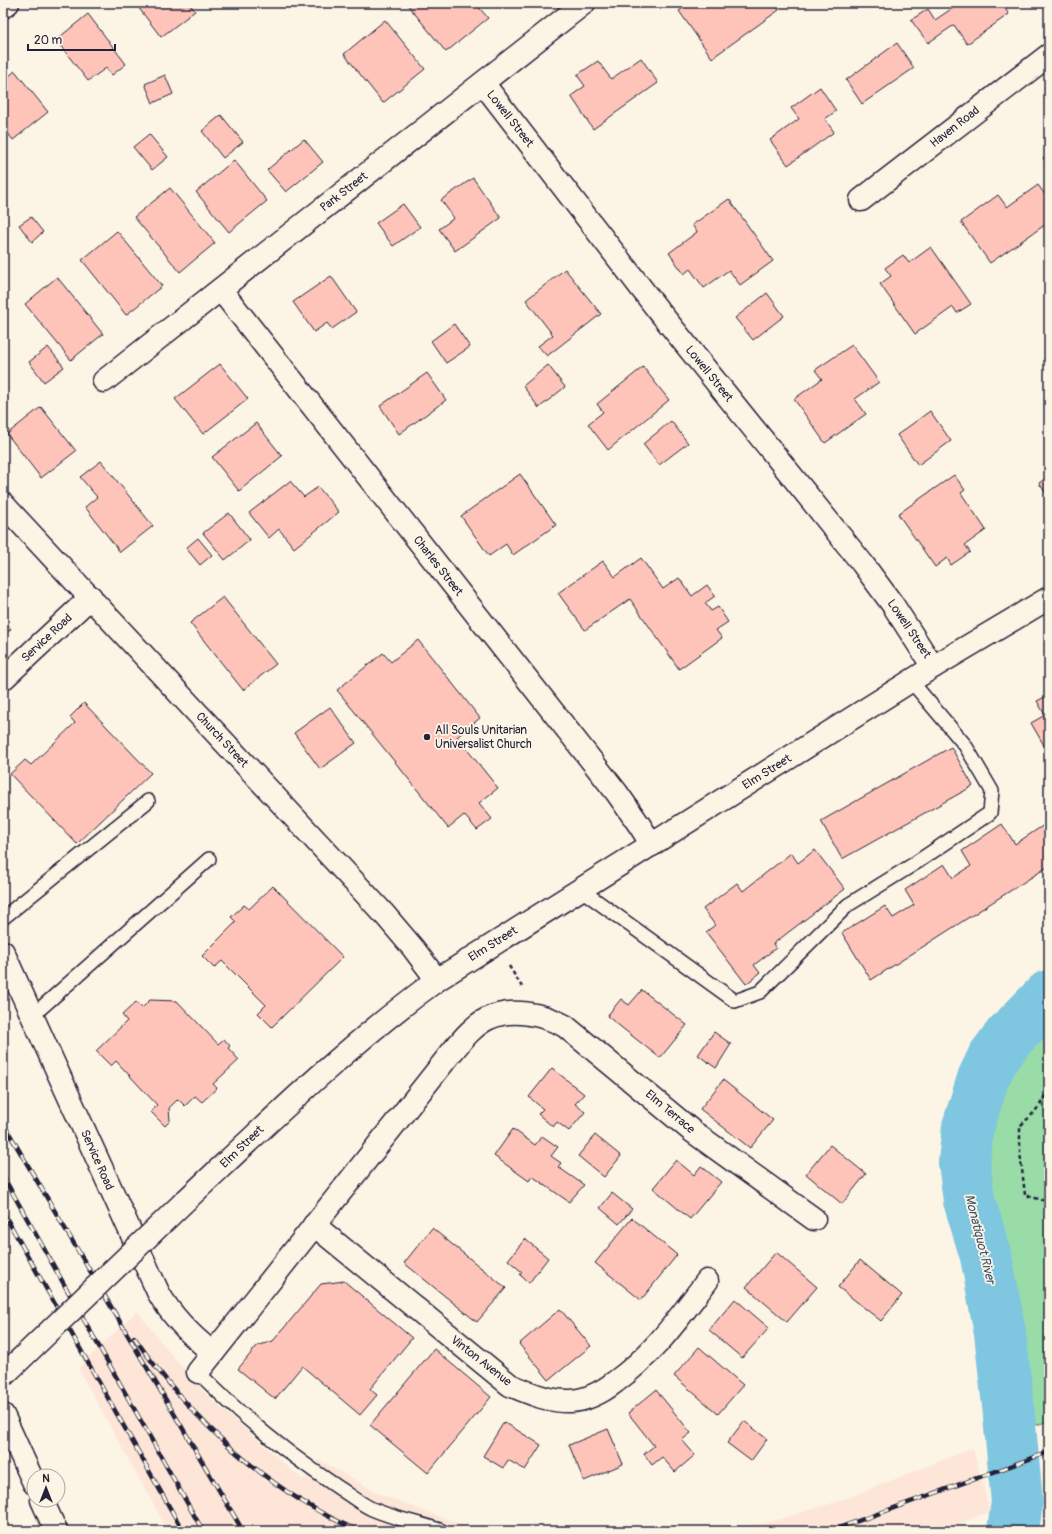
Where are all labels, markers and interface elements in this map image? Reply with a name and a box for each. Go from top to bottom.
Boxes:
scale bar [28,26,115,52]
text: 20 m [34,33,63,48]
street label: Lowell Street [483,88,537,151]
street label: Haven Road [927,103,983,151]
street label: Park Street [317,169,371,215]
street label: Lowell Street [682,343,736,405]
street label: Charles Street [410,533,466,599]
street label: Lowell Street [884,597,934,662]
street label: Service Road [18,611,76,665]
street label: Church Street [193,709,252,771]
place label: All Souls Unitarian Universalist Church [435,723,532,752]
marker: All Souls Unitarian Universalist Church [422,732,432,742]
street label: Elm Street [740,751,794,793]
street label: Elm Street [466,923,520,965]
street label: Elm Terrace [642,1087,698,1137]
street label: Elm Street [217,1122,267,1171]
street label: Service Road [77,1128,117,1192]
water label: Monatiquot River [961,1193,999,1288]
street label: Vinton Avenue [447,1333,515,1390]
north arrow [26,1468,66,1508]
text: N [42,1472,50,1485]

